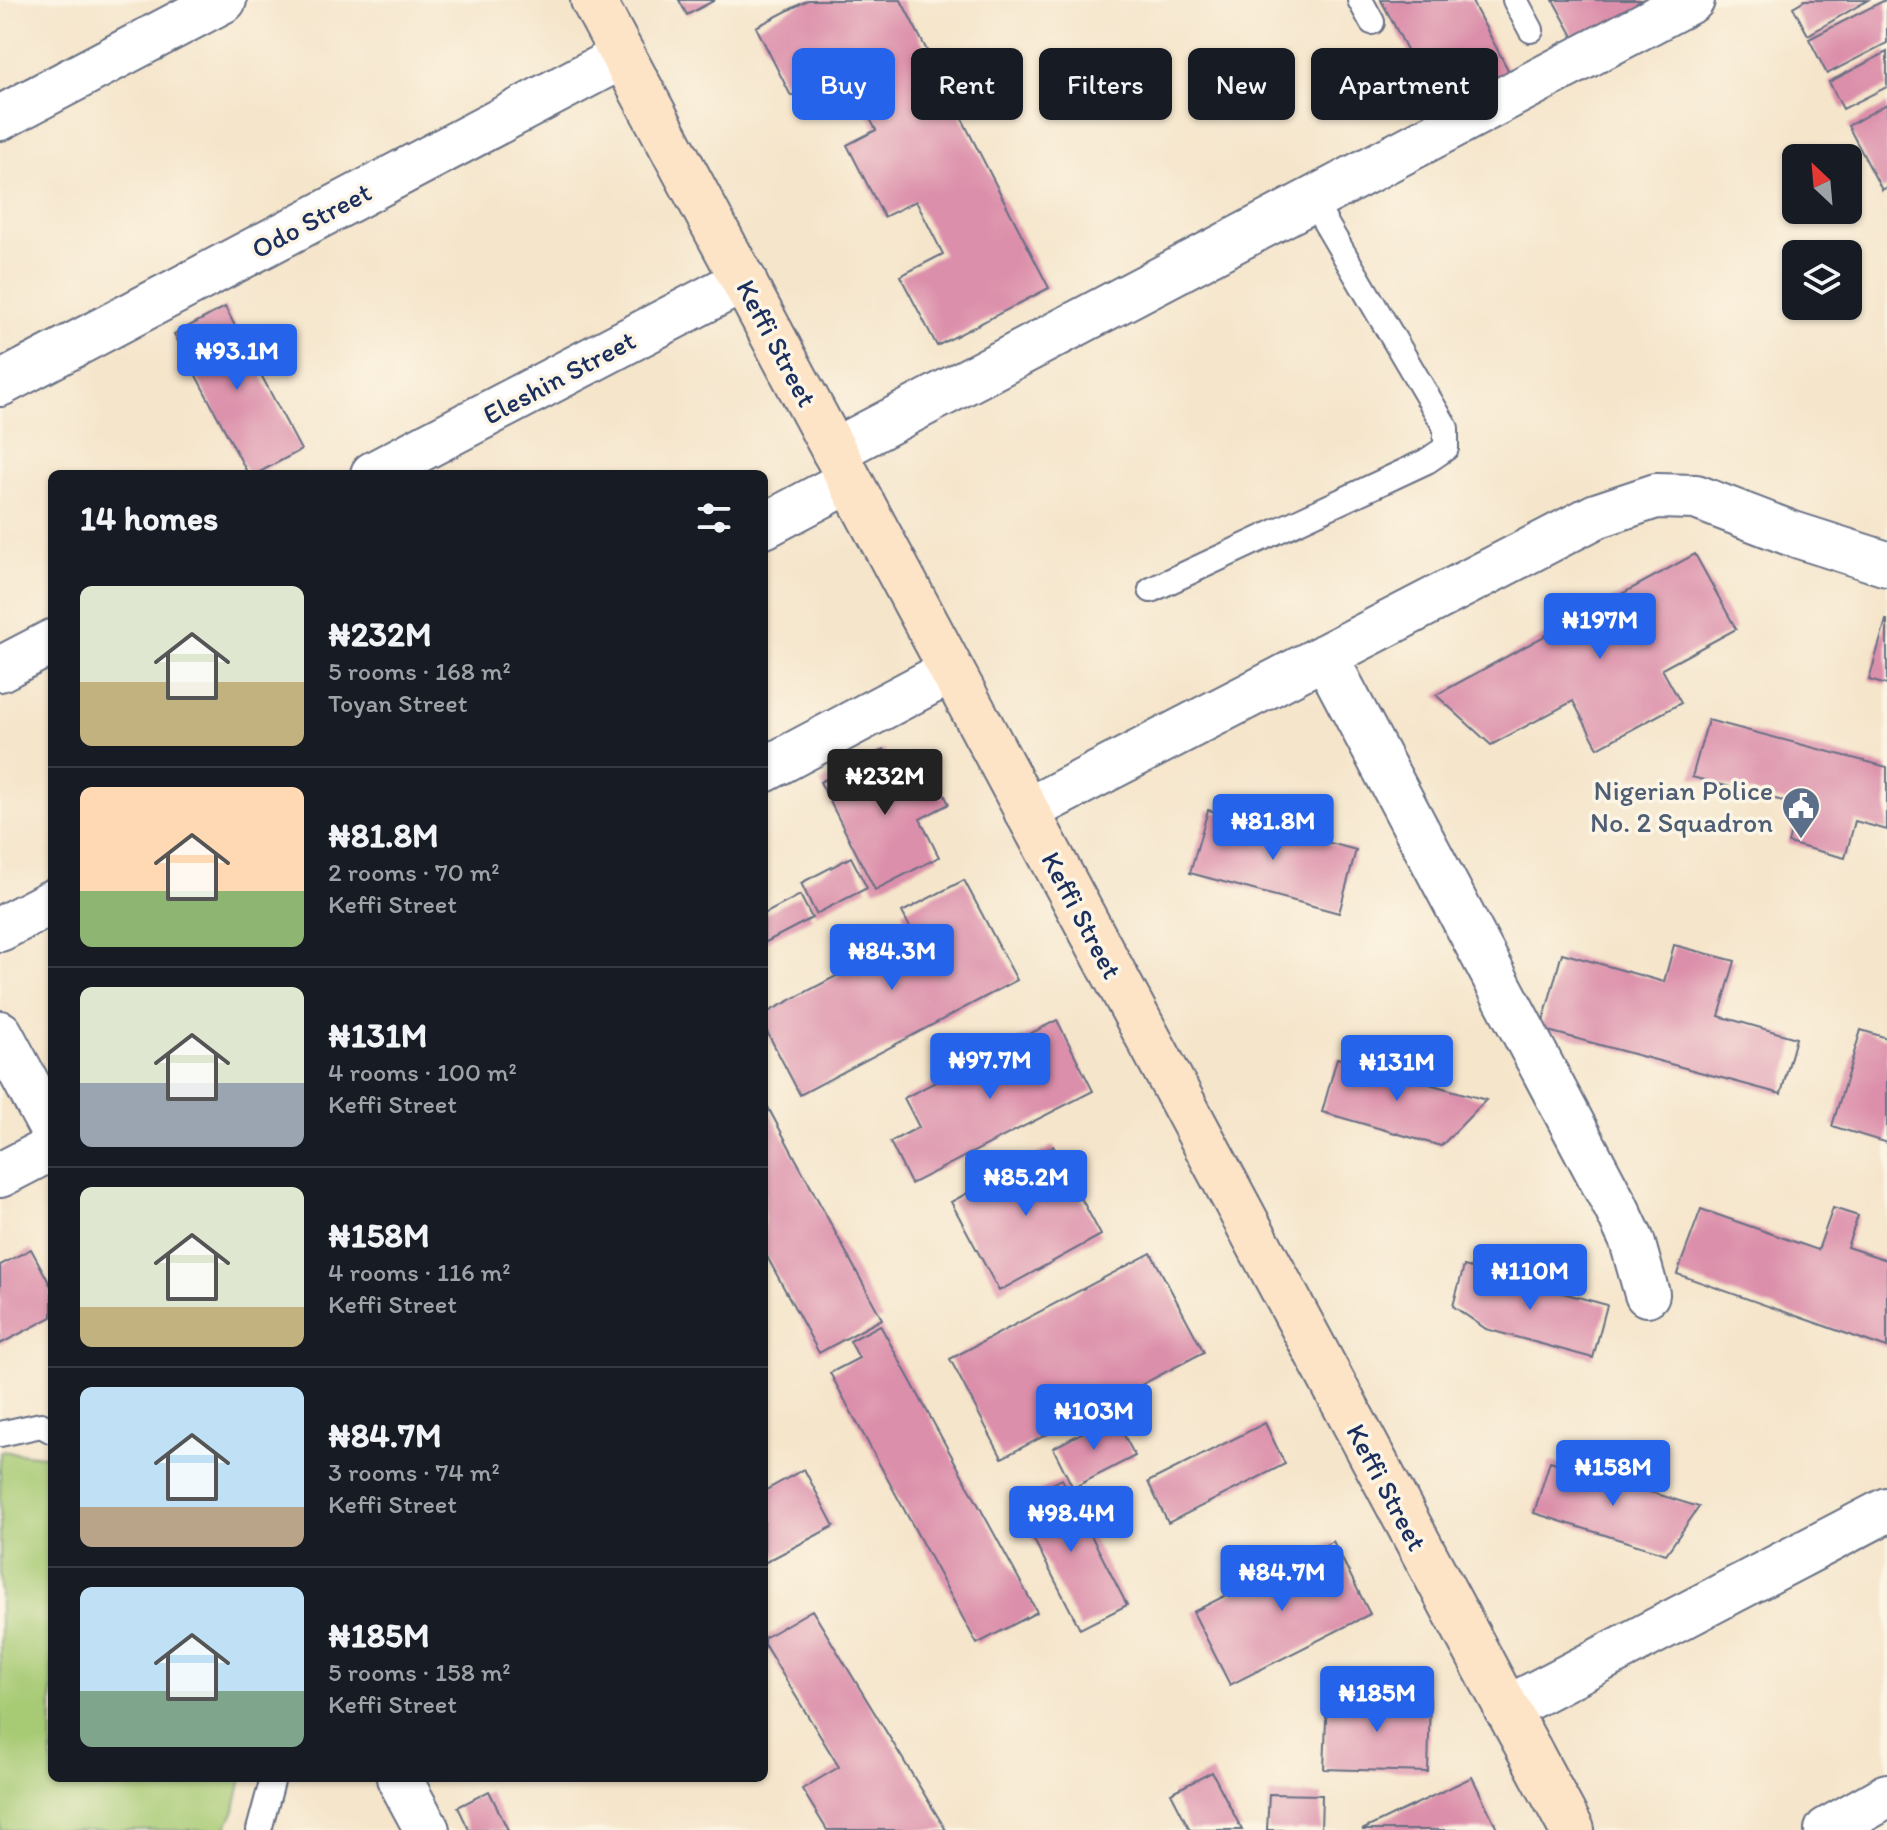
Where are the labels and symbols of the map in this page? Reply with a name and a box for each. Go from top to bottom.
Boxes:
north arrow [1782,144,1862,224]
street label: Odo Street [245,174,377,266]
street label: Keffi Street [729,274,825,412]
street label: Eleshin Street [477,323,641,431]
pin: ₦93.1M [172,324,302,392]
pin: ₦197M [1544,593,1656,661]
pin: ₦232M [829,749,941,817]
place label: Nigerian Police No. 2 Squadron [1590,773,1773,839]
public building icon: Nigerian Police No. 2 Squadron [1780,785,1822,840]
pin: ₦81.8M [1208,794,1338,862]
street label: Keffi Street [1034,846,1130,984]
pin: ₦84.3M [827,924,957,992]
pin: ₦97.7M [925,1033,1055,1101]
pin: ₦131M [1341,1035,1453,1103]
pin: ₦85.2M [961,1150,1091,1218]
pin: ₦110M [1474,1244,1586,1312]
pin: ₦103M [1038,1384,1150,1452]
street label: Keffi Street [1339,1418,1435,1556]
pin: ₦158M [1557,1440,1669,1508]
pin: ₦98.4M [1006,1486,1136,1554]
pin: ₦84.7M [1217,1545,1347,1613]
pin: ₦185M [1321,1666,1433,1734]

